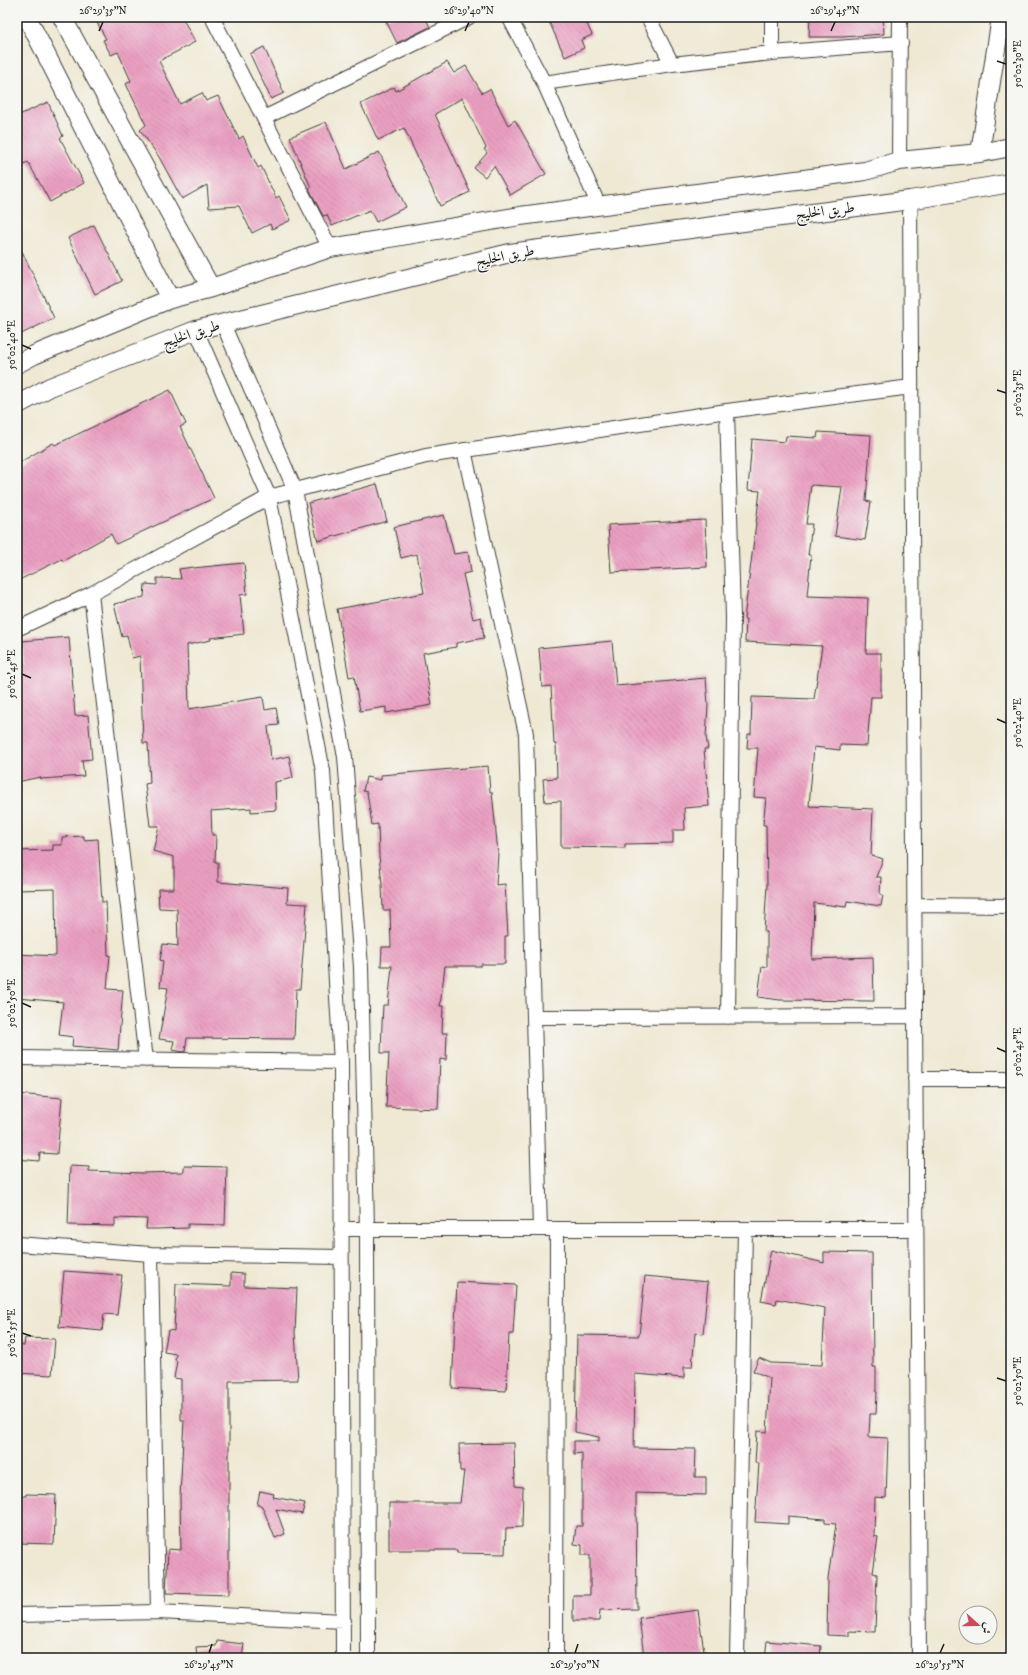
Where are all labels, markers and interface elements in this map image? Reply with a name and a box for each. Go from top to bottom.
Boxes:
text: 26°29'35"N [79,5,127,17]
text: 26°29'40"N [444,5,494,17]
text: 26°29'45"N [810,5,860,17]
text: 50°02'30"E [1012,40,1024,88]
street label: طريق الخليج [794,198,856,228]
street label: طريق الخليج [474,241,537,275]
street label: طريق الخليج [160,316,224,356]
text: 50°02'40"E [6,320,18,370]
text: 50°02'35"E [1012,369,1024,417]
text: 50°02'45"E [6,649,18,699]
text: 50°02'40"E [1012,698,1024,748]
text: 50°02'50"E [6,979,18,1027]
text: 50°02'45"E [1012,1027,1024,1077]
text: 50°02'55"E [6,1309,18,1357]
text: 50°02'50"E [1012,1357,1024,1405]
north arrow [958,1605,998,1645]
text: ش [978,1621,995,1636]
text: 26°29'45"N [184,1659,234,1671]
text: 26°29'50"N [550,1659,600,1671]
text: 26°29'55"N [916,1659,964,1671]

